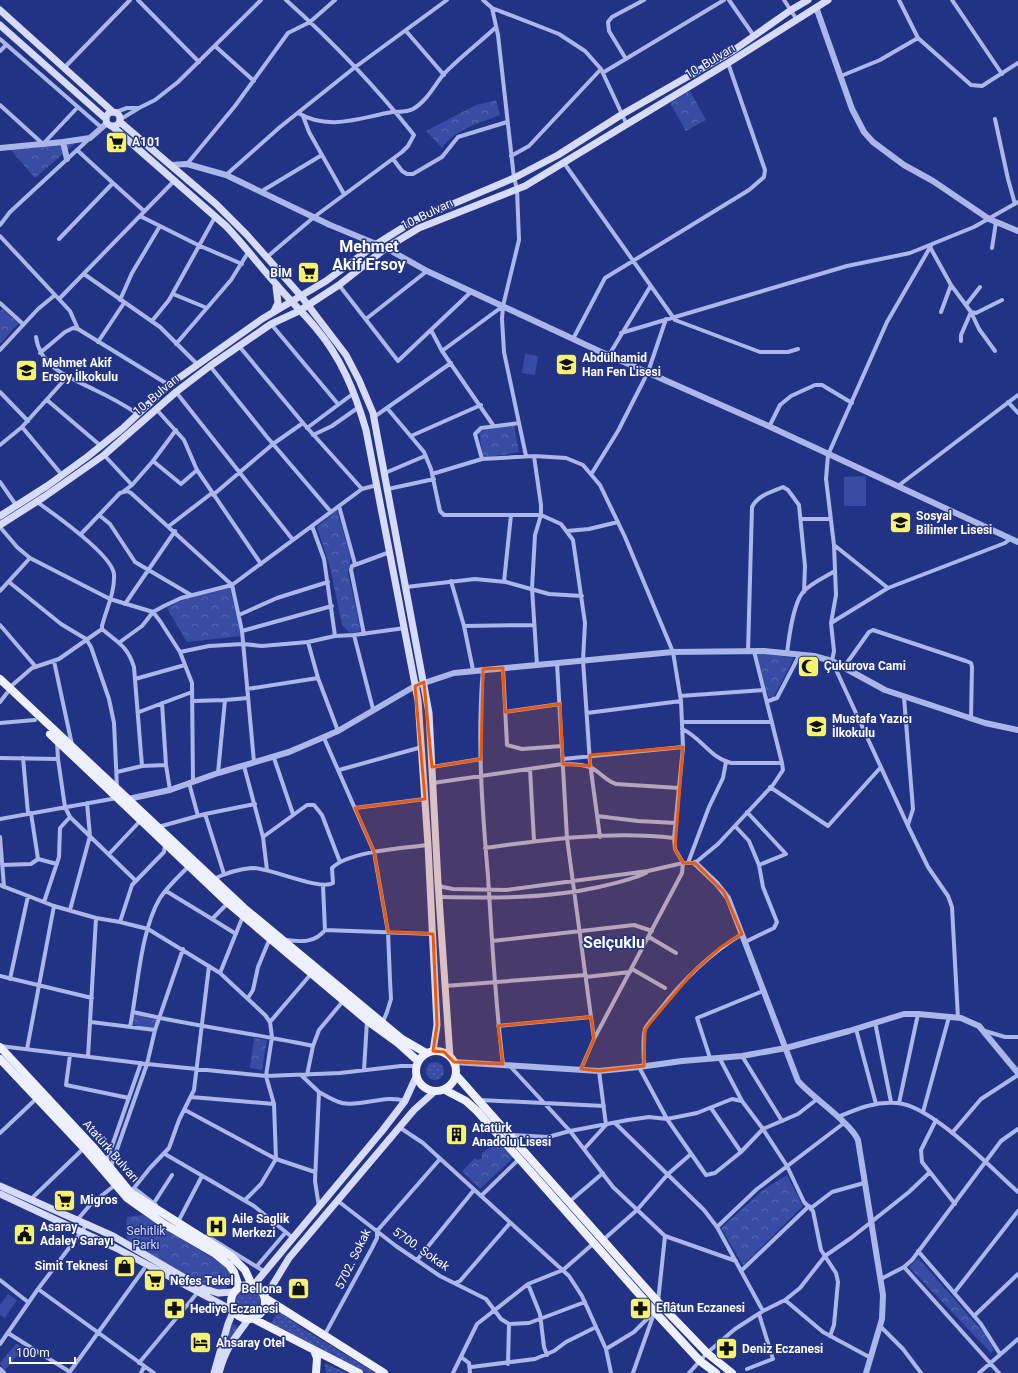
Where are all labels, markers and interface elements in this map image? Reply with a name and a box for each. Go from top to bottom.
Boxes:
street label: 10. Bulvarı [682,41,738,81]
supermarket icon: A101 [103,129,129,155]
place label: A101 [132,135,161,149]
street label: 10. Bulvarı [399,195,455,233]
district label: Mehmet Akif Ersoy [332,237,407,274]
supermarket icon: BİM [295,260,321,286]
place label: BİM [270,265,292,280]
place label: Abdülhamid Han Fen Lisesi [582,351,661,379]
school or university icon: Abdülhamid Han Fen Lisesi [554,352,580,378]
place label: Mehmet Akif Ersoy İlkokulu [42,356,118,384]
school or university icon: Mehmet Akif Ersoy İlkokulu [14,357,40,383]
street label: 10. Bulvarı [130,372,182,418]
place label: Sosyal Bilimler Lisesi [916,509,992,537]
school or university icon: Sosyal Bilimler Lisesi [888,510,914,536]
mosque icon: Çukurova Cami [795,653,821,679]
place label: Çukurova Cami [824,659,906,673]
place label: Mustafa Yazıcı İlkokulu [832,712,912,740]
school or university icon: Mustafa Yazıcı İlkokulu [804,713,830,739]
district label: Selçuklu [583,933,645,952]
street label: Atatürk Bulvarı [80,1117,142,1185]
place label: Atatürk Anadolu Lisesi [472,1121,551,1149]
building icon: Atatürk Anadolu Lisesi [444,1122,470,1148]
supermarket icon: Migros [51,1187,77,1213]
place label: Migros [80,1193,118,1207]
place label: Aile Saglik Merkezi [232,1212,290,1240]
hospital icon: Aile Saglik Merkezi [203,1213,229,1239]
place label: Asaray Adaley Sarayı [40,1220,114,1248]
public building icon: Asaray Adaley Sarayı [11,1221,37,1247]
park label: Sehitlik Parkı [127,1224,166,1252]
street label: 5700. Sokak [390,1224,453,1274]
street label: 5702. Sokak [332,1226,374,1292]
shop icon: Simit Teknesi [111,1253,137,1279]
place label: Simit Teknesi [35,1259,108,1273]
supermarket icon: Nefes Tekel [141,1268,167,1294]
place label: Nefes Tekel [170,1274,234,1288]
shop icon: Bellona [285,1276,311,1302]
place label: Bellona [242,1282,283,1296]
pharmacy icon: Eflâtun Eczanesi [628,1295,654,1321]
pharmacy icon: Hediye Eczanesi [162,1296,188,1322]
place label: Eflâtun Eczanesi [656,1301,745,1315]
place label: Hediye Eczanesi [190,1302,278,1316]
hotel icon: Ahsaray Otel [187,1330,213,1356]
place label: Ahsaray Otel [216,1336,285,1350]
pharmacy icon: Deniz Eczanesi [714,1336,740,1362]
scale bar [10,1339,75,1365]
place label: Deniz Eczanesi [742,1342,823,1356]
text: 100 m [16,1346,50,1360]

